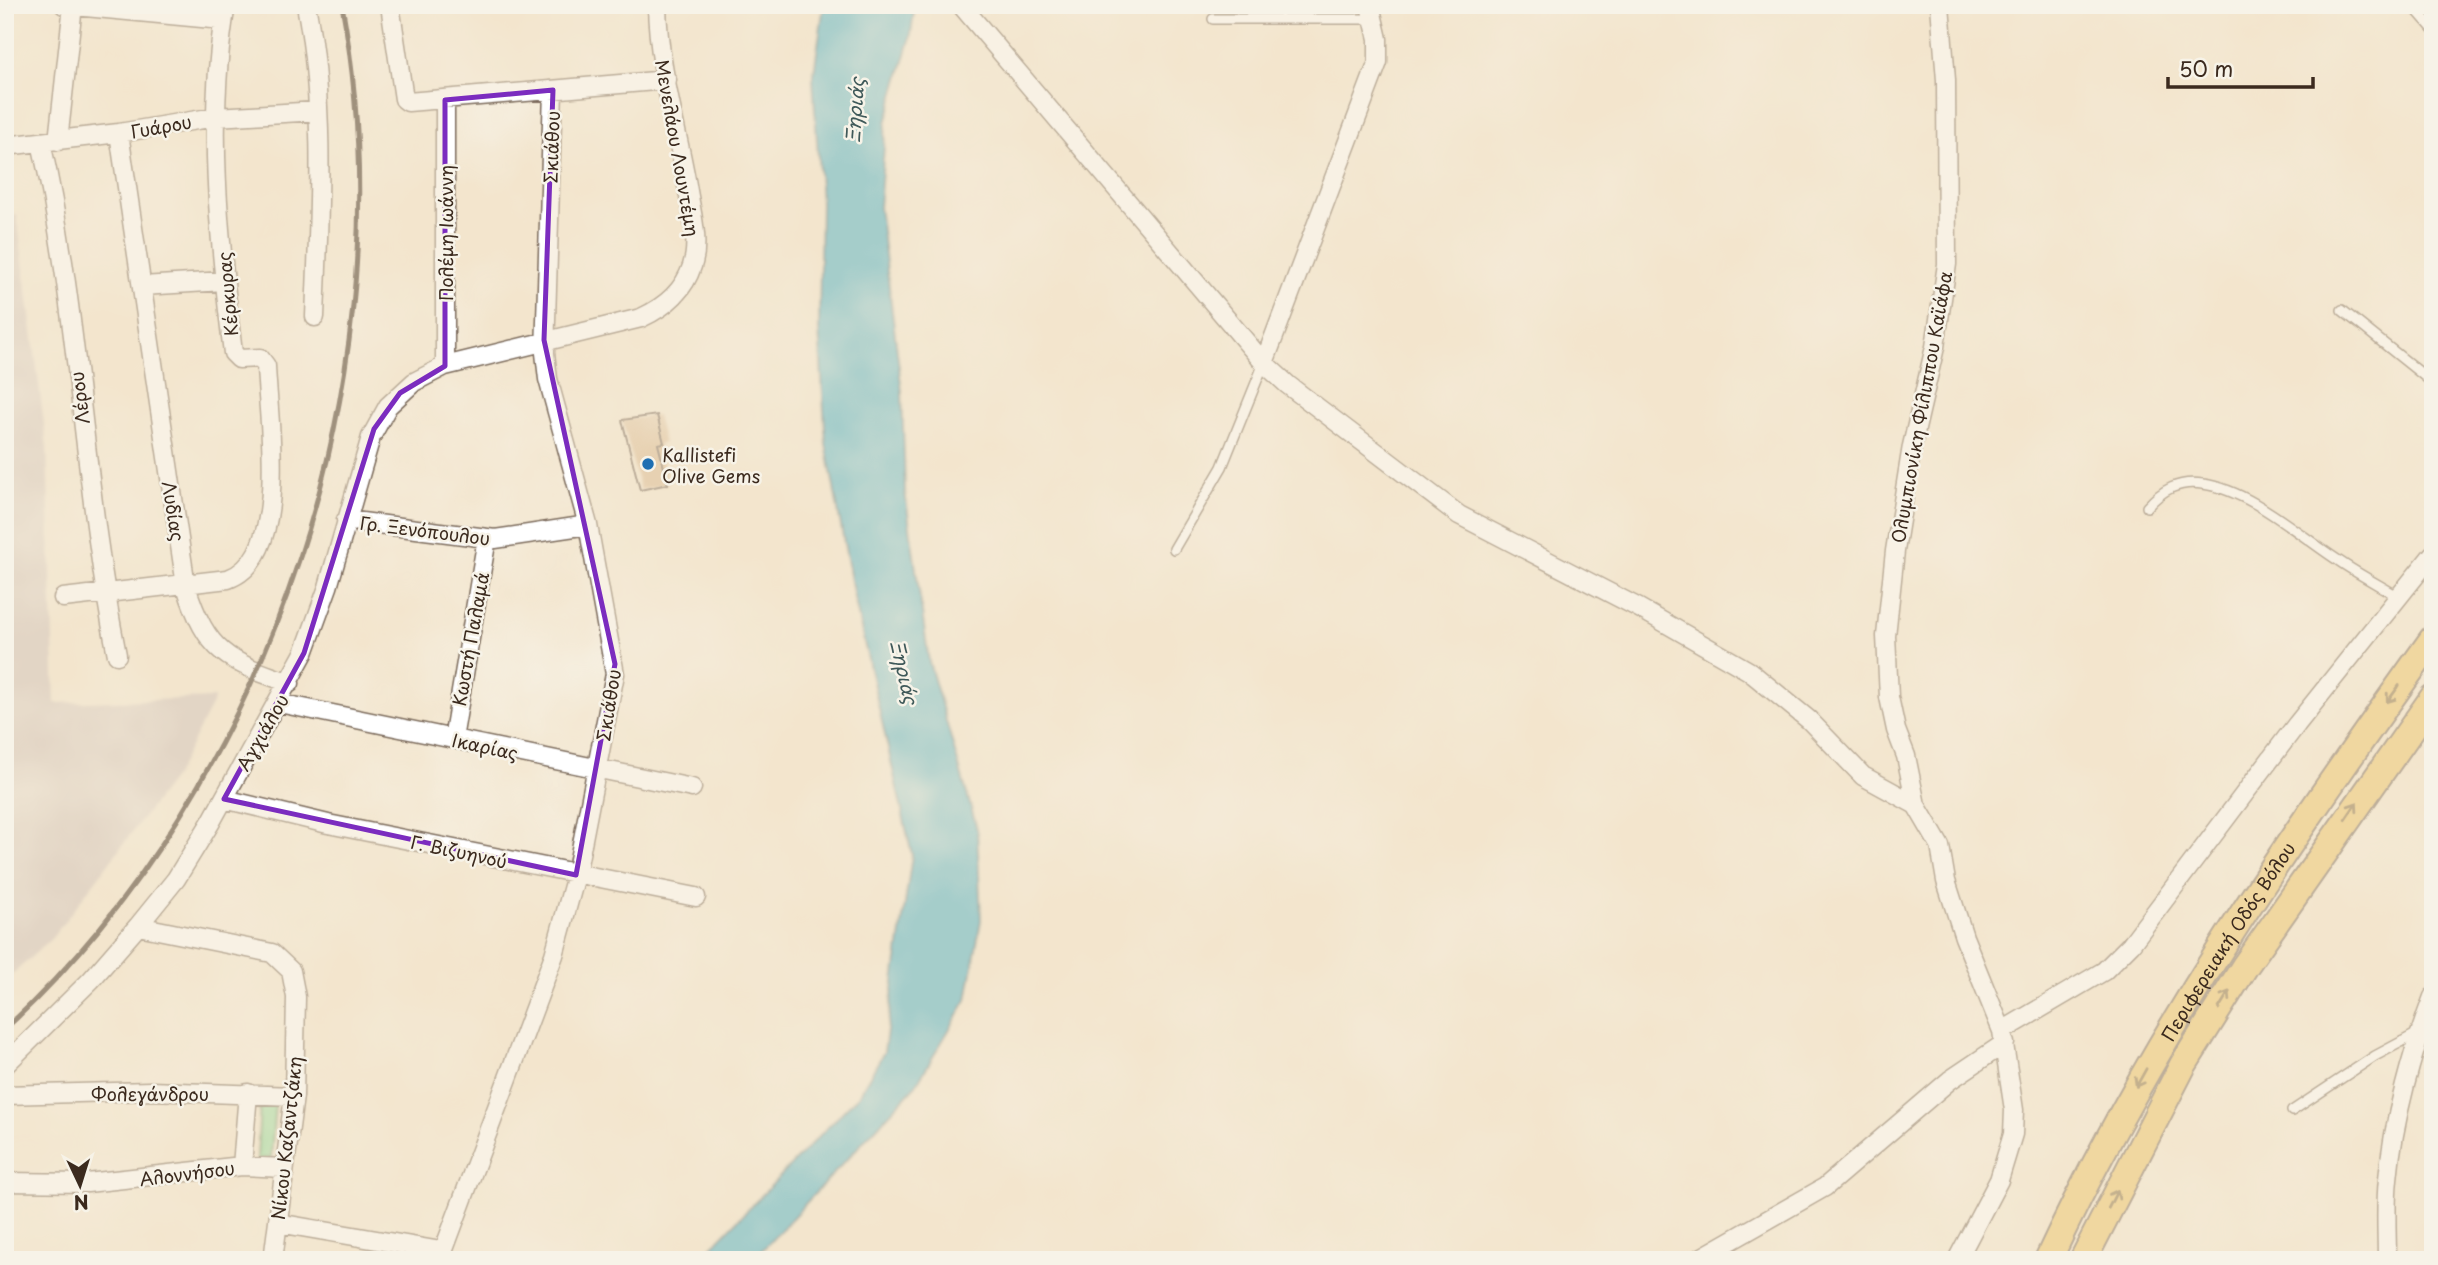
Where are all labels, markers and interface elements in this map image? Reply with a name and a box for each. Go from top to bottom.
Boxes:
scale bar [2168,46,2314,90]
text: 50 m [2179,52,2233,84]
street label: Μενελάου Λουντέμη [649,57,707,239]
water label: Ξηριάς [838,75,870,143]
street label: Γυάρου [128,107,194,145]
street label: Σκιάθου [536,110,566,184]
street label: Πολέμη Ιωάννη [432,165,459,301]
street label: Κέρκυρας [210,251,244,337]
street label: Ολυμπιονίκη Φίλιππου Καϊάφα [1884,269,1958,545]
street label: Λέρου [62,370,96,426]
place label: Kallistefi Olive Gems [662,441,760,489]
marker: Kallistefi Olive Gems [640,456,656,472]
street label: Λυδίας [156,479,192,543]
street label: Γρ. Ξενόπουλου [358,509,492,551]
street label: Κωστή Παλαμά [445,569,495,708]
water label: Ξηριάς [884,637,926,709]
street label: Σκιάθου [589,667,627,743]
one-way arrow [2386,684,2400,703]
street label: Αγχιάλου [229,689,295,775]
street label: Ικαρίας [450,726,520,766]
one-way arrow [2344,802,2358,822]
street label: Γ. Βιζυηνού [408,828,510,874]
street label: Περιφερειακή Οδός Βόλου [2153,836,2301,1046]
one-way arrow [2217,990,2231,1010]
street label: Νίκου Καζαντζάκη [264,1055,308,1221]
one-way arrow [2134,1067,2147,1088]
street label: Φολεγάνδρου [91,1080,209,1107]
north arrow [46,1150,116,1220]
street label: Αλοννήσου [138,1154,236,1192]
text: N [73,1188,90,1217]
one-way arrow [2107,1189,2121,1209]

